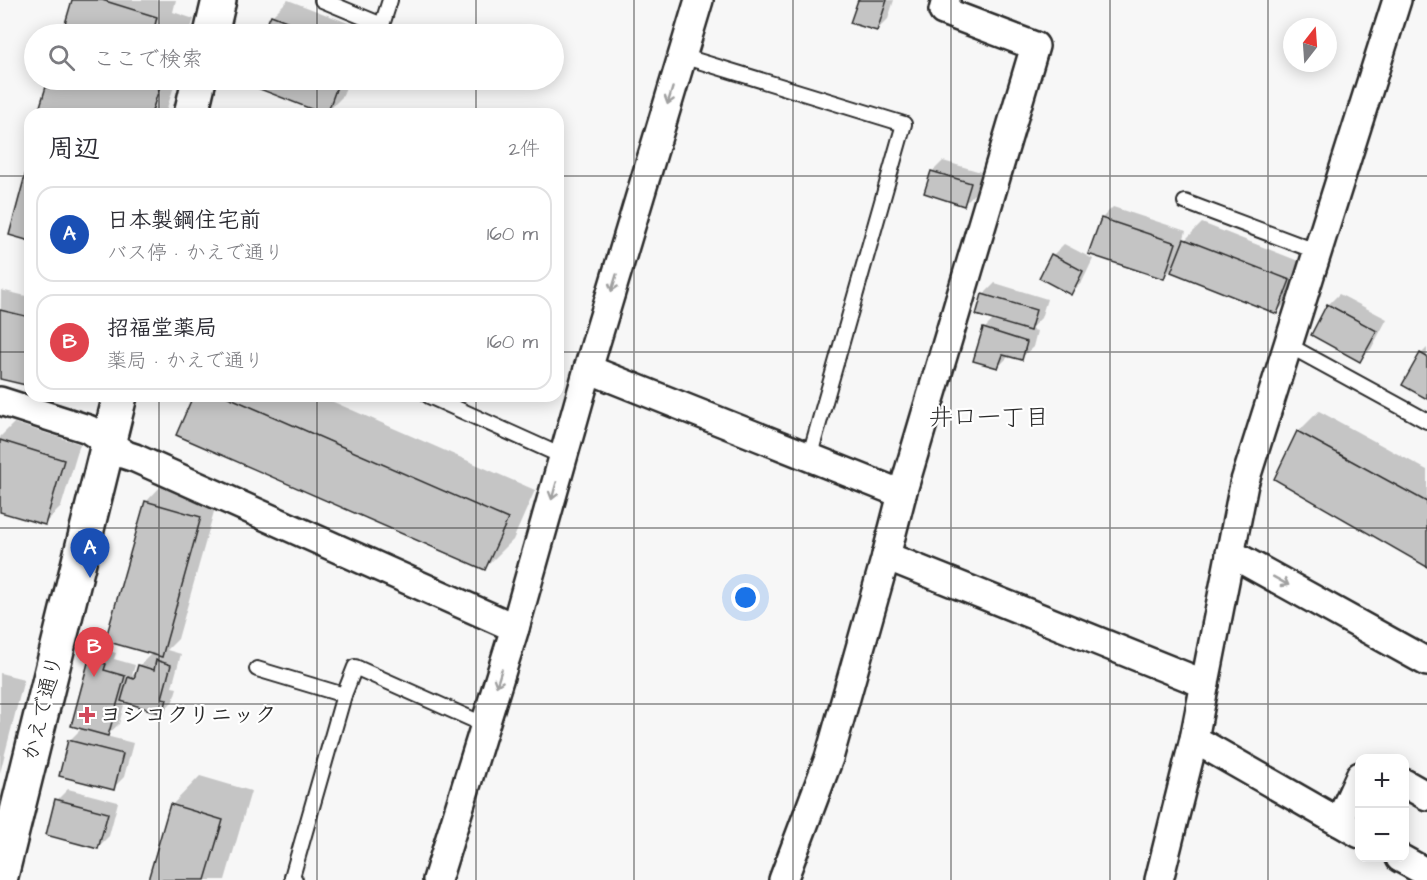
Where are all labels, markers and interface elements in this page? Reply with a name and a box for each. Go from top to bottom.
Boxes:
north arrow [1283,18,1337,72]
search box [24,24,564,90]
icon: search [45,41,78,74]
text: ここで検索 [93,44,203,75]
one-way arrow [664,86,675,105]
text: 周辺 [48,131,100,167]
text: 2件 [509,135,540,163]
text: 日本製鋼住宅前 [107,205,261,236]
text: A [63,220,76,248]
text: 160 m [487,220,538,248]
text: バス停 · かえで通り [107,239,284,267]
one-way arrow [608,273,619,292]
text: 招福堂薬局 [107,313,217,344]
text: B [62,328,77,356]
text: 160 m [487,328,538,356]
text: 薬局 · かえで通り [107,347,264,375]
district label: 井口一丁目 [929,401,1049,435]
one-way arrow [548,481,559,500]
pin: A [70,528,110,578]
one-way arrow [1272,576,1290,587]
your location [731,583,760,612]
pin: B [74,628,113,677]
street label: かえで通り [15,652,71,764]
one-way arrow [493,668,504,687]
place label: ヨシコクリニック [100,700,276,731]
marker: ヨシコクリニック [78,706,96,724]
map controls [1355,754,1409,862]
button: + [1355,754,1409,808]
button: − [1355,808,1409,862]

